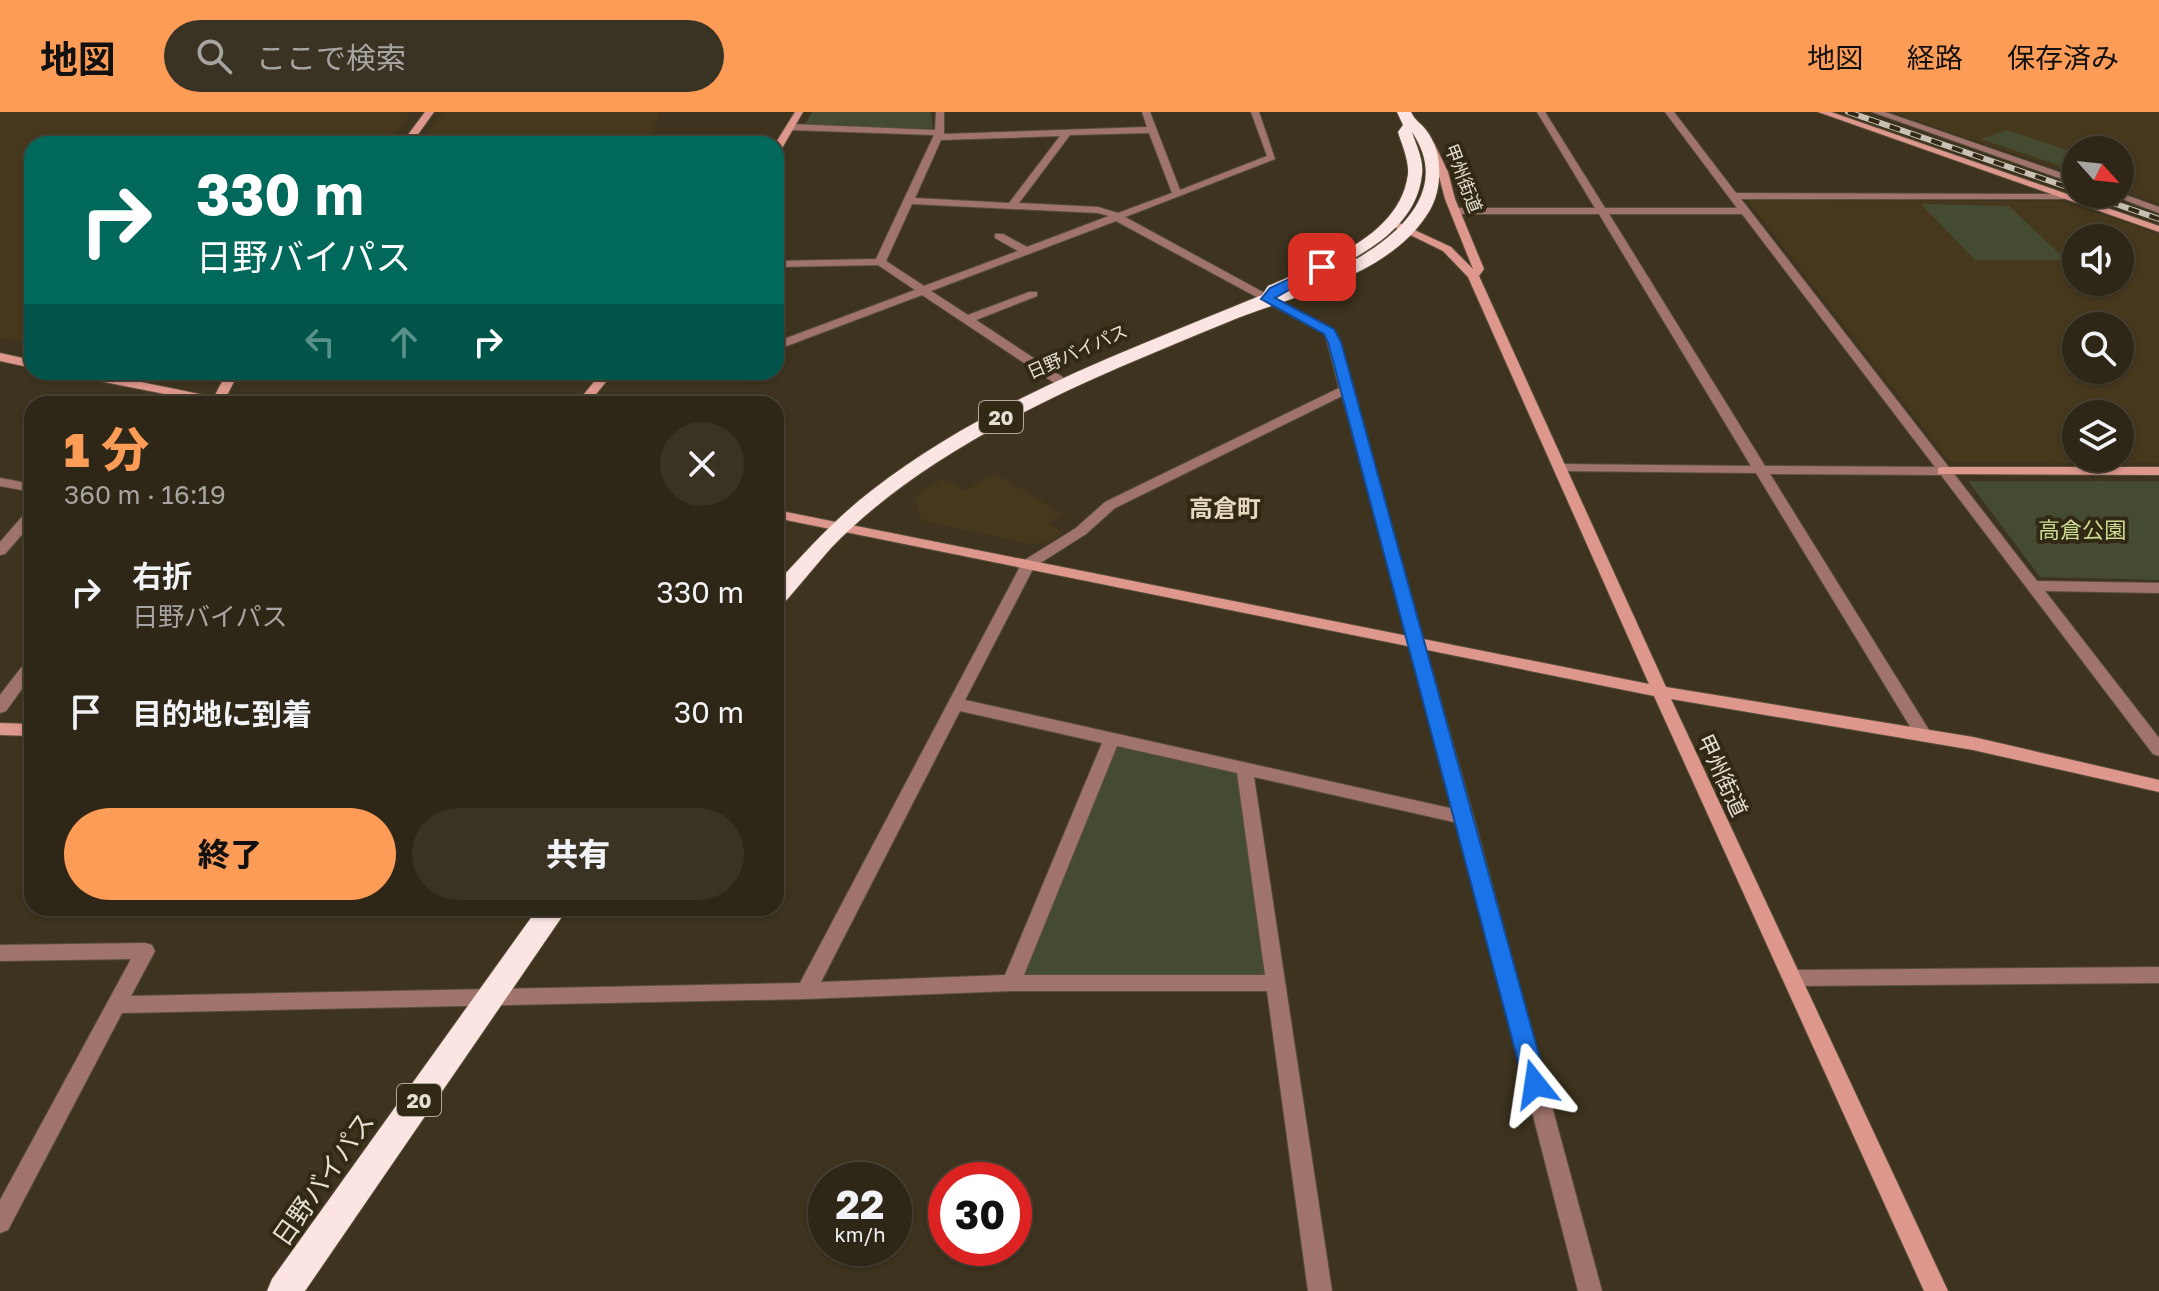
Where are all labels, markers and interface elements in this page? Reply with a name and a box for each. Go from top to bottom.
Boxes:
search box [164,20,724,92]
icon: search [192,34,236,78]
text: 地図 [40,36,116,81]
text: ここで検索 [256,40,406,76]
text: 地図 [1807,41,1863,74]
text: 経路 [1907,41,1963,74]
text: 保存済み [2007,41,2119,74]
north arrow [2062,136,2134,208]
map controls [2062,136,2134,472]
street label: 甲州街道 [1441,140,1487,216]
text: 330 m [196,160,364,227]
icon: right [64,168,168,272]
button: sound [2062,224,2134,296]
pin [1288,233,1356,301]
text: 日野バイパス [196,235,411,278]
icon: arrive [1300,245,1344,289]
button: search [2062,312,2134,384]
street label: 日野バイパス [1023,319,1131,383]
icon: left [298,320,342,364]
icon: ahead [382,320,426,364]
icon: right [466,320,510,364]
button: layers [2062,400,2134,472]
road number: 20 [979,401,1023,433]
text: 1 分 [64,420,149,478]
button: close [660,422,744,506]
text: 360 m · 16:19 [64,479,226,510]
district label: 高倉町 [1189,493,1261,522]
park label: 高倉公園 [2038,516,2126,543]
text: 右折 [132,558,192,594]
icon: right [64,570,108,614]
text: 330 m [656,574,744,610]
text: 日野バイパス [132,601,287,632]
icon: arrive [64,690,108,734]
text: 30 m [674,694,744,730]
text: 目的地に到着 [132,696,312,732]
street label: 甲州街道 [1692,729,1754,821]
button: 終了 [64,808,396,900]
button: 共有 [412,808,744,900]
position arrow [1493,1042,1577,1126]
road number: 20 [397,1084,441,1116]
street label: 日野バイパス [266,1106,380,1252]
speed limit sign: 30 [928,1162,1032,1266]
text: 22 [836,1180,884,1228]
text: km/h [835,1222,885,1246]

